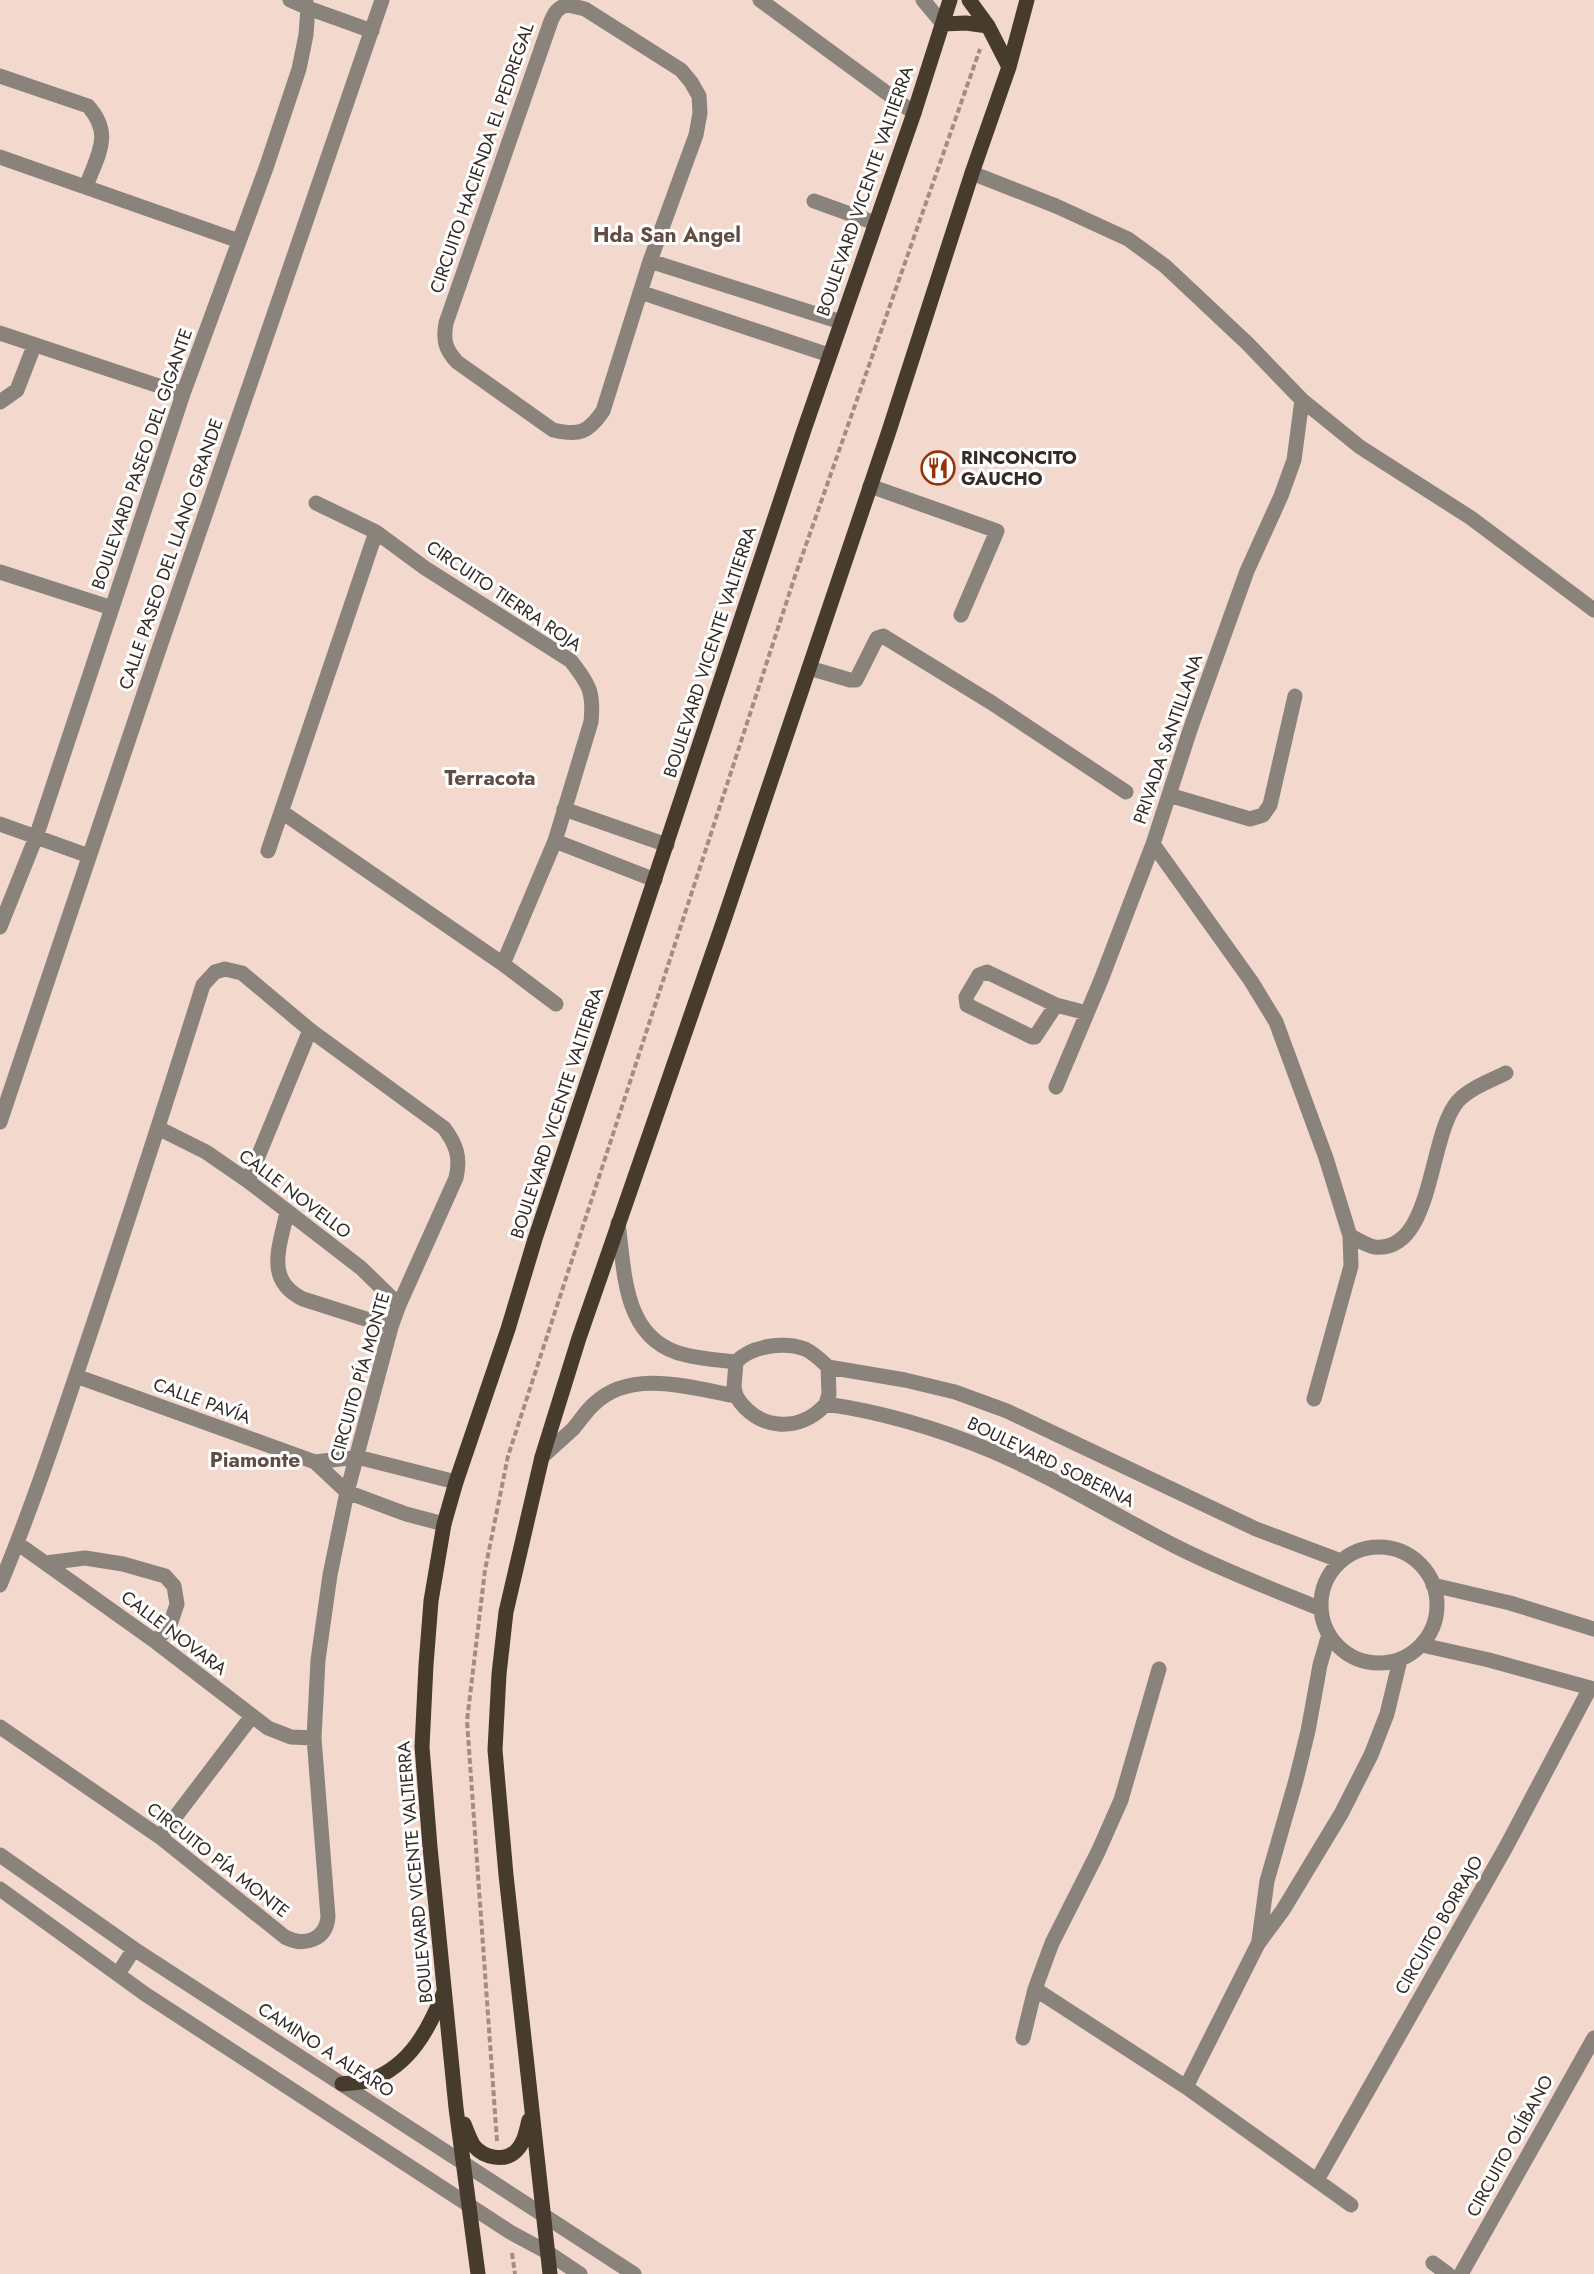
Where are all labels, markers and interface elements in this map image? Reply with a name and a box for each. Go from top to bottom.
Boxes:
street label: CIRCUITO HACIENDA EL PEDREGAL [423,19,541,297]
street label: BOULEVARD VICENTE VALTIERRA [810,62,920,320]
district label: Hda San Angel [593,220,741,250]
street label: BOULEVARD PASEO DEL GIGANTE [85,325,199,593]
street label: CALLE PASEO DEL LLANO GRANDE [112,415,230,693]
place label: RINCONCITO GAUCHO [961,445,1077,492]
restaurant icon: RINCONCITO GAUCHO [920,450,956,486]
street label: BOULEVARD VICENTE VALTIERRA [657,523,763,781]
street label: CIRCUITO TIERRA ROJA [421,534,587,658]
street label: PRIVADA SANTILLANA [1127,650,1209,827]
district label: Terracota [444,763,536,793]
street label: BOULEVARD VICENTE VALTIERRA [504,984,610,1242]
street label: CALLE NOVELLO [233,1143,357,1245]
street label: CIRCUITO PÍA MONTE [323,1290,397,1464]
street label: CALLE PAVÍA [149,1371,255,1431]
street label: BOULEVARD SOBERNA [963,1410,1139,1514]
district label: Piamonte [210,1445,300,1475]
street label: CALLE NOVARA [115,1584,233,1682]
street label: BOULEVARD VICENTE VALTIERRA [391,1740,439,2004]
street label: CIRCUITO PÍA MONTE [141,1796,295,1924]
street label: CIRCUITO BORRAJO [1389,1851,1489,1999]
street label: CAMINO A ALFARO [253,1996,399,2104]
street label: CIRCUITO OLÍBANO [1460,2070,1560,2222]

